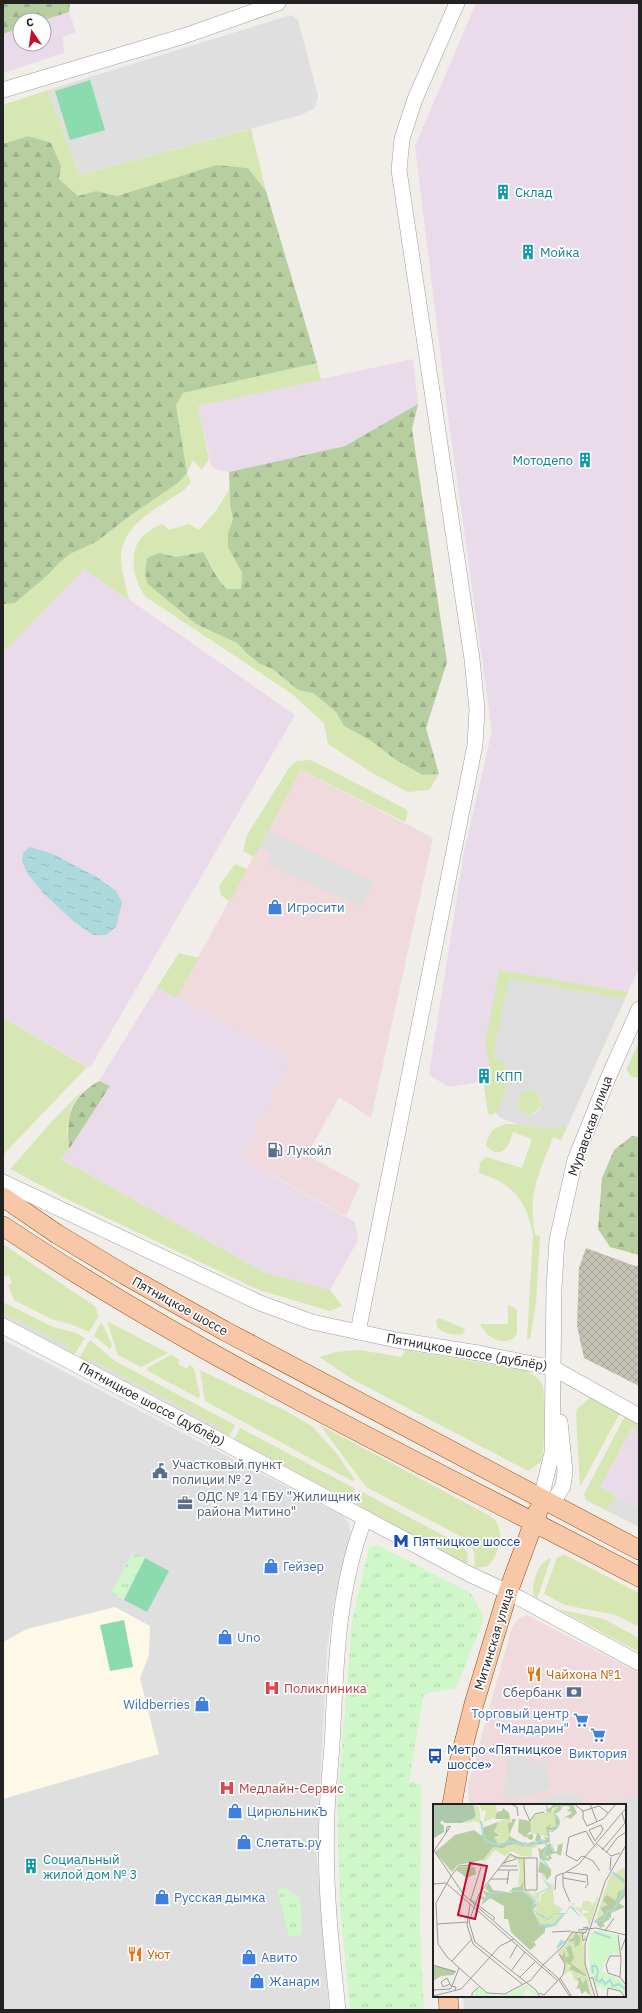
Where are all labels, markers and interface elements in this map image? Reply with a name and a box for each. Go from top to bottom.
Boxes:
north arrow [12,12,52,52]
text: С [25,15,35,30]
building icon: Склад [494,183,512,201]
place label: Склад [515,184,553,201]
building icon: Мойка [519,243,537,261]
place label: Мойка [540,244,580,261]
building icon: Мотодепо [576,451,594,469]
place label: Мотодепо [512,452,573,469]
shop icon: Игросити [266,898,284,916]
place label: Игросити [287,899,345,916]
building icon: КПП [475,1067,493,1085]
place label: КПП [496,1068,523,1085]
street label: Муравская улица [564,1074,616,1178]
fuel station icon: Лукойл [266,1141,284,1159]
place label: Лукойл [287,1142,332,1159]
street label: Пятницкое шоссе [129,1273,231,1339]
street label: Пятницкое шоссе (дублёр) [385,1329,549,1375]
street label: Пятницкое шоссе (дублёр) [76,1358,228,1450]
place label: Участковый пункт полиции № 2 [172,1456,282,1488]
public building icon: Участковый пункт полиции № 2 [151,1462,169,1480]
place label: ОДС № 14 ГБУ "Жилищник района Митино" [197,1488,361,1520]
office icon: ОДС № 14 ГБУ "Жилищник района Митино" [176,1494,194,1512]
metro station icon: Пятницкое шоссе [392,1532,410,1550]
place label: Пятницкое шоссе [413,1533,520,1550]
shop icon: Гейзер [262,1557,280,1575]
place label: Гейзер [283,1558,324,1575]
street label: Митинская улица [470,1586,518,1692]
shop icon: Uno [216,1628,234,1646]
place label: Uno [237,1629,260,1646]
restaurant icon: Чайхона №1 [525,1665,543,1683]
place label: Чайхона №1 [546,1666,622,1683]
hospital icon: Поликлиника [263,1679,281,1697]
place label: Поликлиника [284,1680,367,1697]
bank icon: Сбербанк [565,1683,583,1701]
place label: Сбербанк [503,1684,562,1701]
shop icon: Wildberries [193,1695,211,1713]
place label: Wildberries [123,1696,190,1713]
place label: Торговый центр "Мандарин" [471,1705,569,1737]
supermarket icon: Торговый центр "Мандарин" [572,1711,590,1729]
supermarket icon: Виктория [589,1726,607,1744]
place label: Метро «Пятницкое шоссе» [447,1741,562,1773]
place label: Виктория [569,1745,627,1762]
bus stop icon: Метро «Пятницкое шоссе» [426,1747,444,1765]
hospital icon: Медлайн-Сервис [218,1779,236,1797]
place label: Медлайн-Сервис [239,1780,344,1797]
shop icon: ЦирюльникЪ [226,1802,244,1820]
place label: ЦирюльникЪ [247,1803,328,1820]
inset map [433,1804,626,1997]
shop icon: Слетать.ру [235,1833,253,1851]
place label: Слетать.ру [256,1834,322,1851]
place label: Социальный жилой дом № 3 [43,1851,137,1883]
building icon: Социальный жилой дом № 3 [22,1857,40,1875]
shop icon: Русская дымка [153,1888,171,1906]
place label: Русская дымка [174,1889,266,1906]
restaurant icon: Уют [126,1945,144,1963]
place label: Уют [147,1946,170,1963]
shop icon: Авито [240,1948,258,1966]
place label: Авито [261,1949,297,1966]
shop icon: Жанарм [248,1972,266,1990]
place label: Жанарм [269,1973,320,1990]

